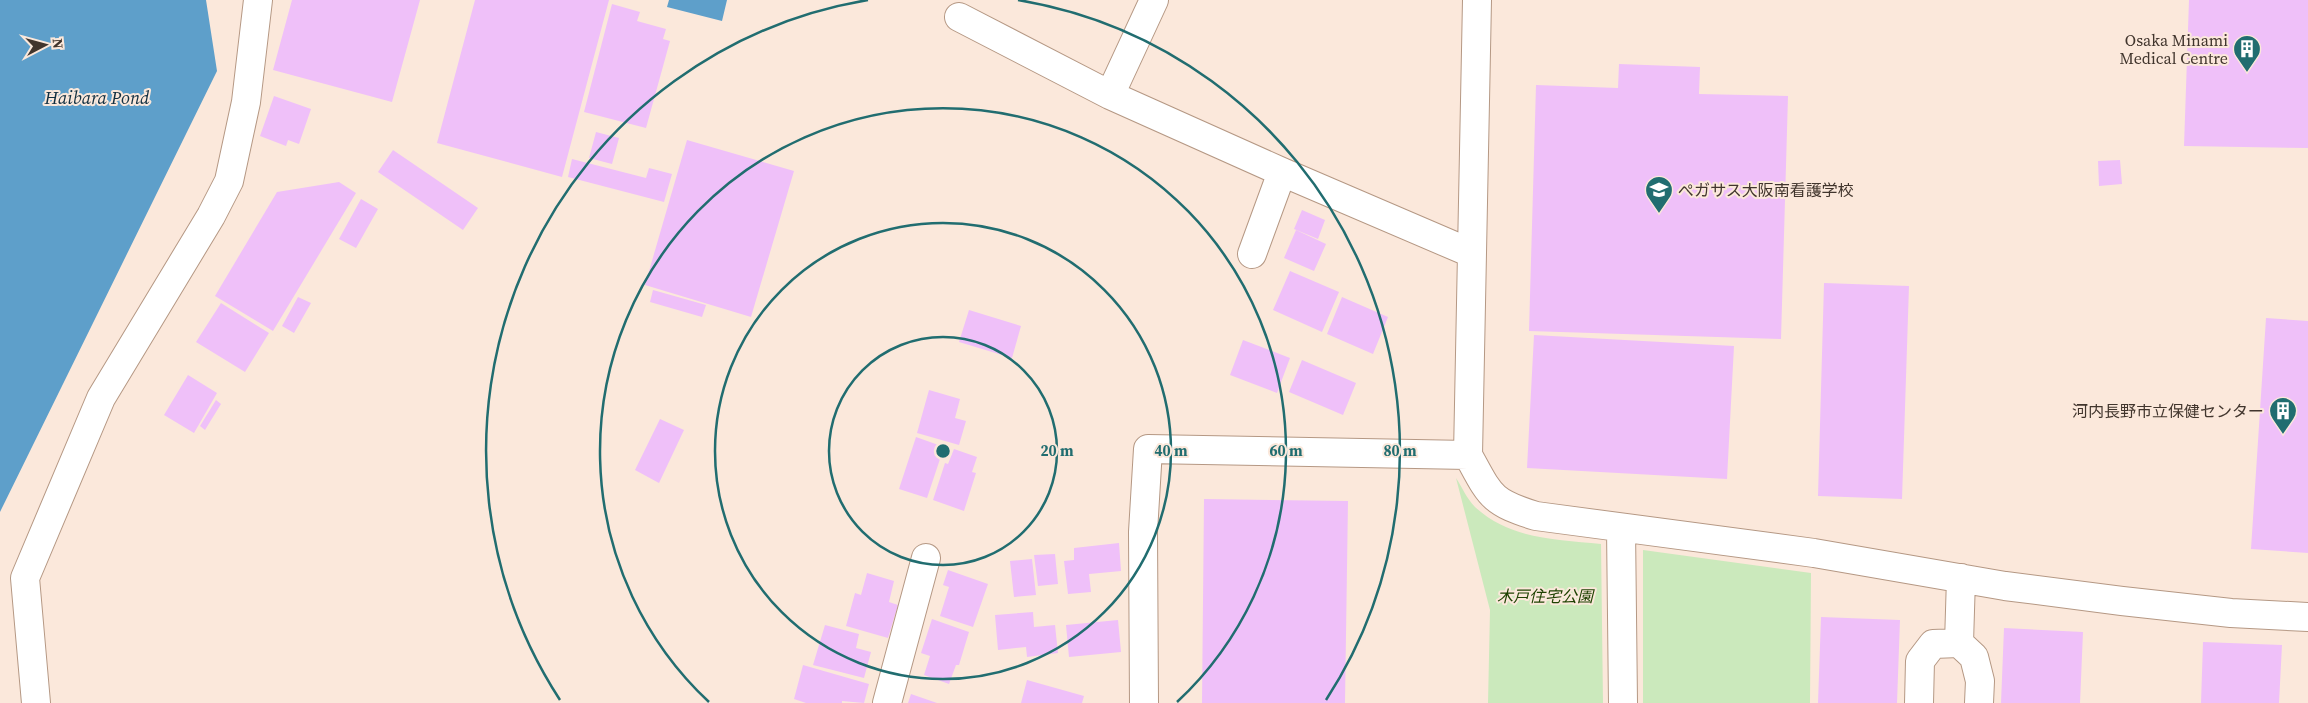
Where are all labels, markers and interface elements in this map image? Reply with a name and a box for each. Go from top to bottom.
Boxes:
north arrow [20,20,70,70]
place label: Osaka Minami Medical Centre [2120,29,2228,69]
building icon: Osaka Minami Medical Centre [2232,34,2262,73]
text: N [47,38,68,50]
water label: Haibara Pond [44,85,150,110]
school or university icon: ぺガサス大阪南看護学校 [1644,175,1674,214]
place label: ぺガサス大阪南看護学校 [1678,179,1854,201]
building icon: 河内長野市立保健センター [2268,396,2298,435]
place label: 河内長野市立保健センター [2072,400,2264,422]
text: 20 m [1040,440,1074,461]
text: 40 m [1154,440,1188,461]
text: 60 m [1269,440,1303,461]
text: 80 m [1383,440,1417,461]
centre of rings [934,442,952,460]
park label: 木戸住宅公園 [1497,585,1595,607]

